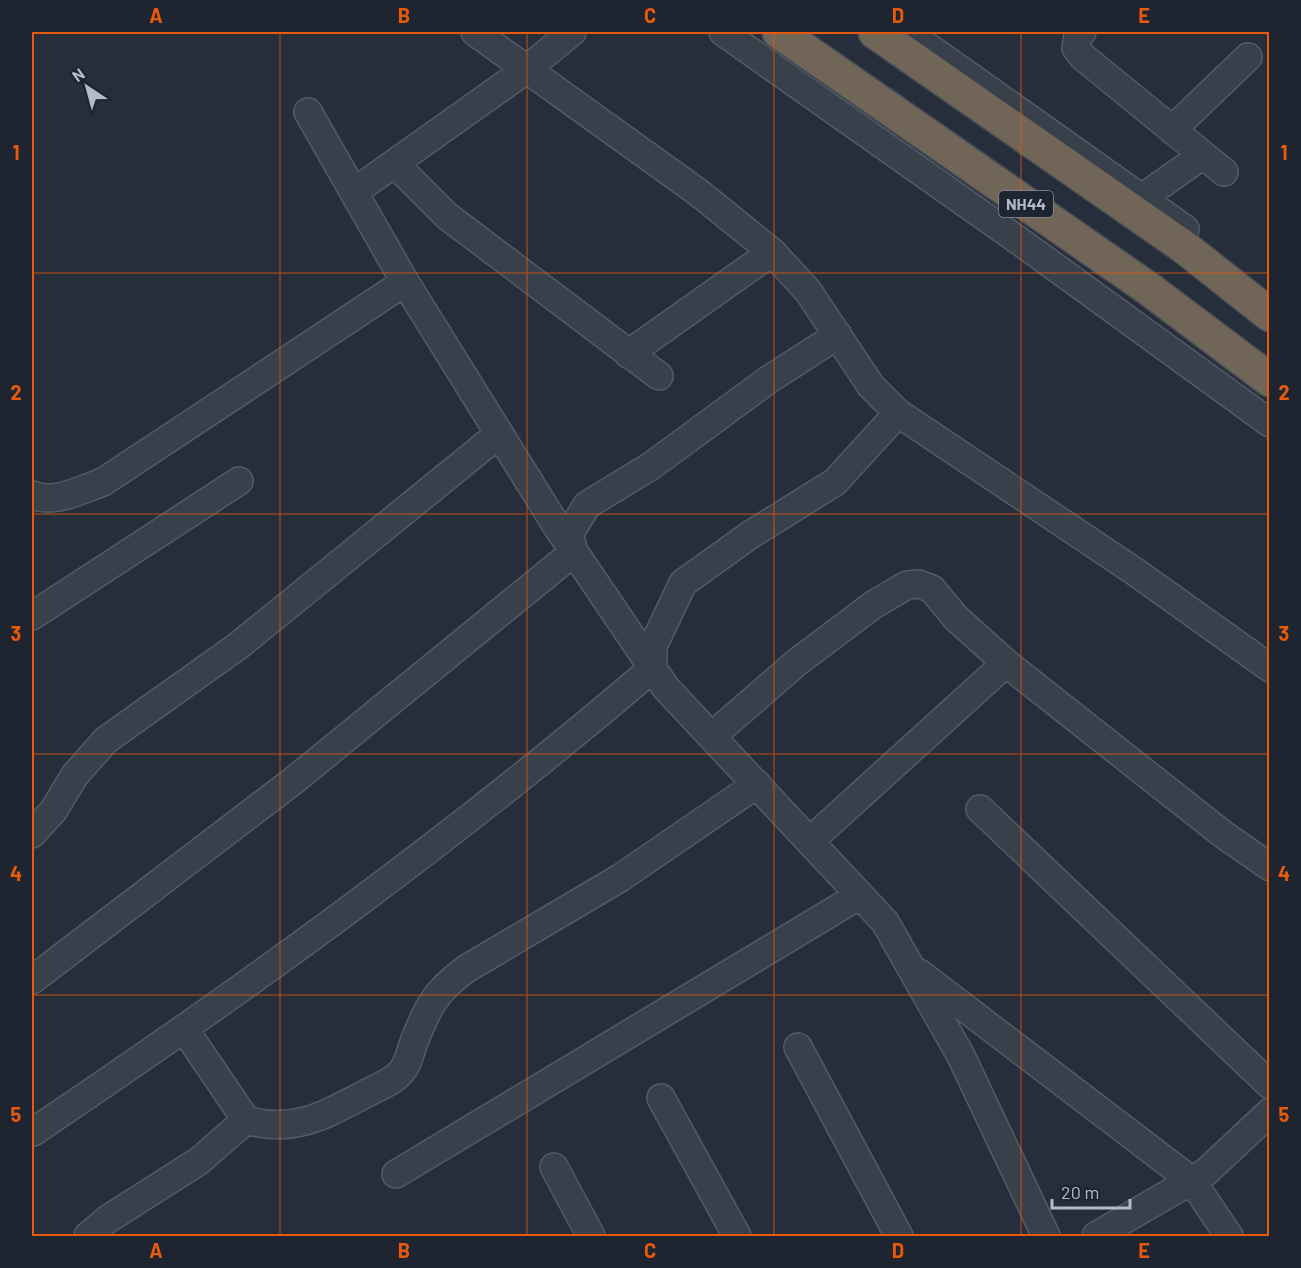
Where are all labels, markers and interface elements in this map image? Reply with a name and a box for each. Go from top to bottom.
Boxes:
text: A [149,3,163,27]
text: B [398,3,410,27]
text: C [644,3,656,27]
text: D [892,3,904,27]
text: E [1138,3,1150,27]
north arrow [57,57,117,117]
text: N [68,64,88,85]
text: 1 [12,140,20,164]
text: 1 [1280,140,1288,164]
road number: NH44 [999,191,1053,217]
text: 2 [10,380,22,404]
text: 2 [1278,380,1290,404]
text: 3 [11,621,21,645]
text: 3 [1279,621,1289,645]
text: 4 [10,861,22,885]
text: 4 [1278,861,1290,885]
text: 5 [11,1102,22,1126]
text: 5 [1279,1102,1290,1126]
scale bar [1052,1172,1130,1210]
text: 20 m [1061,1181,1099,1203]
text: A [149,1238,163,1262]
text: B [398,1238,410,1262]
text: C [644,1238,656,1262]
text: D [892,1238,904,1262]
text: E [1138,1238,1150,1262]

